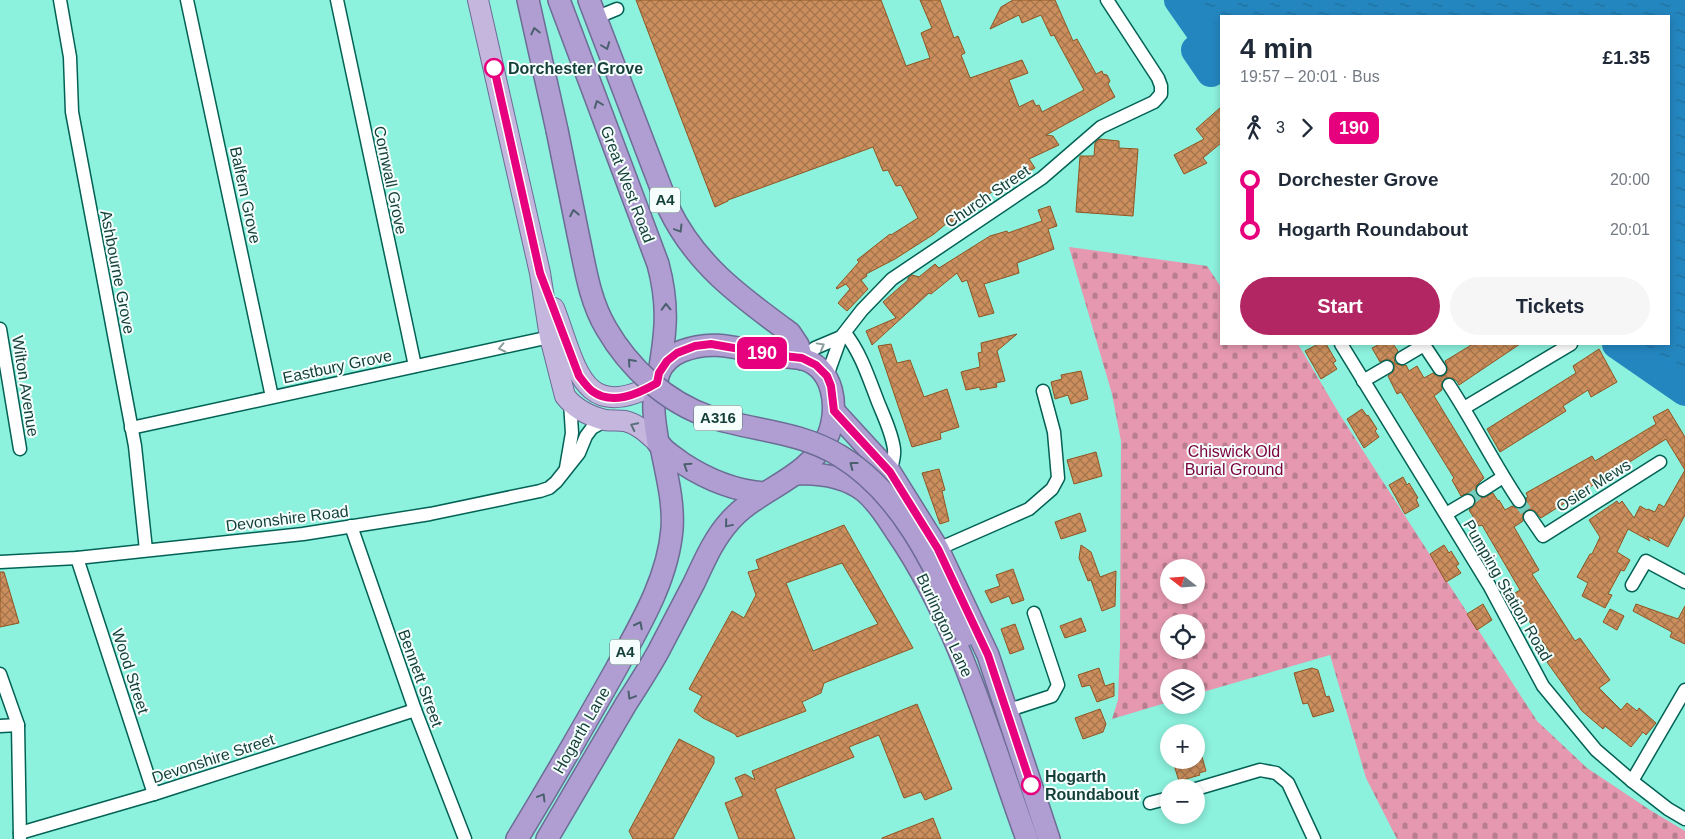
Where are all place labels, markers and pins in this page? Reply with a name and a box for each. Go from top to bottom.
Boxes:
marker: Dorchester Grove [484,58,504,78]
place label: Dorchester Grove [508,60,643,77]
place label: Hogarth Roundabout [1045,768,1140,803]
marker: Hogarth Roundabout [1021,775,1041,795]

